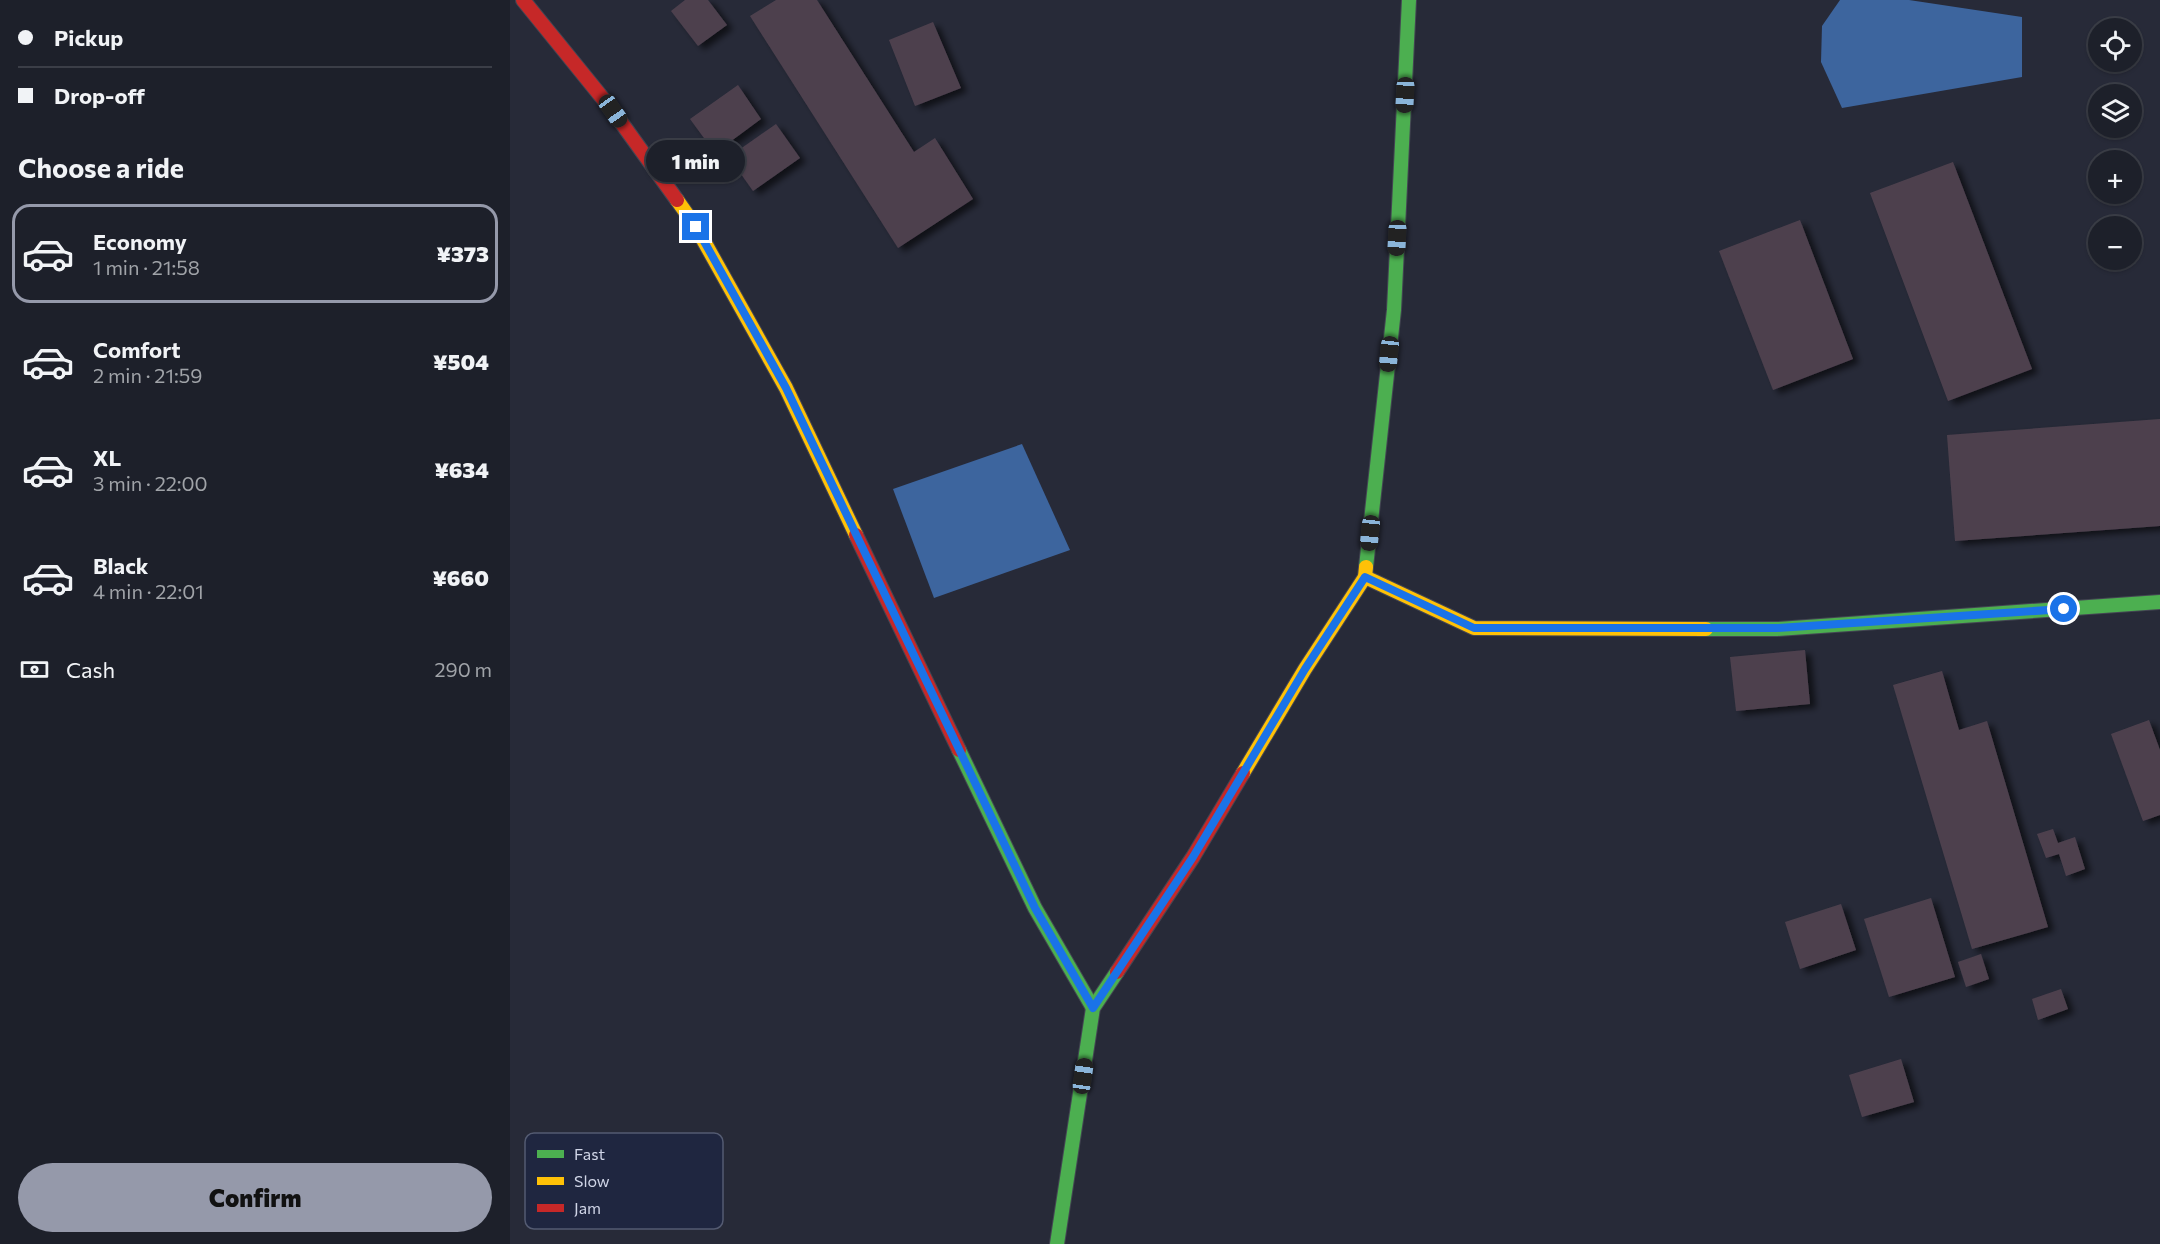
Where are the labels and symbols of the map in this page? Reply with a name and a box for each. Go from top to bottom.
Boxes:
car [1395,77,1415,113]
car [595,91,631,131]
callout: 1 min [646,140,746,182]
route end [682,213,709,240]
car [1387,220,1407,256]
car [1378,335,1400,373]
car [1359,514,1381,552]
route start [2050,595,2077,622]
car [1072,1057,1094,1095]
legend [525,1133,723,1229]
text: Fast [574,1144,605,1163]
text: Slow [574,1171,610,1190]
text: Jam [574,1198,601,1217]

